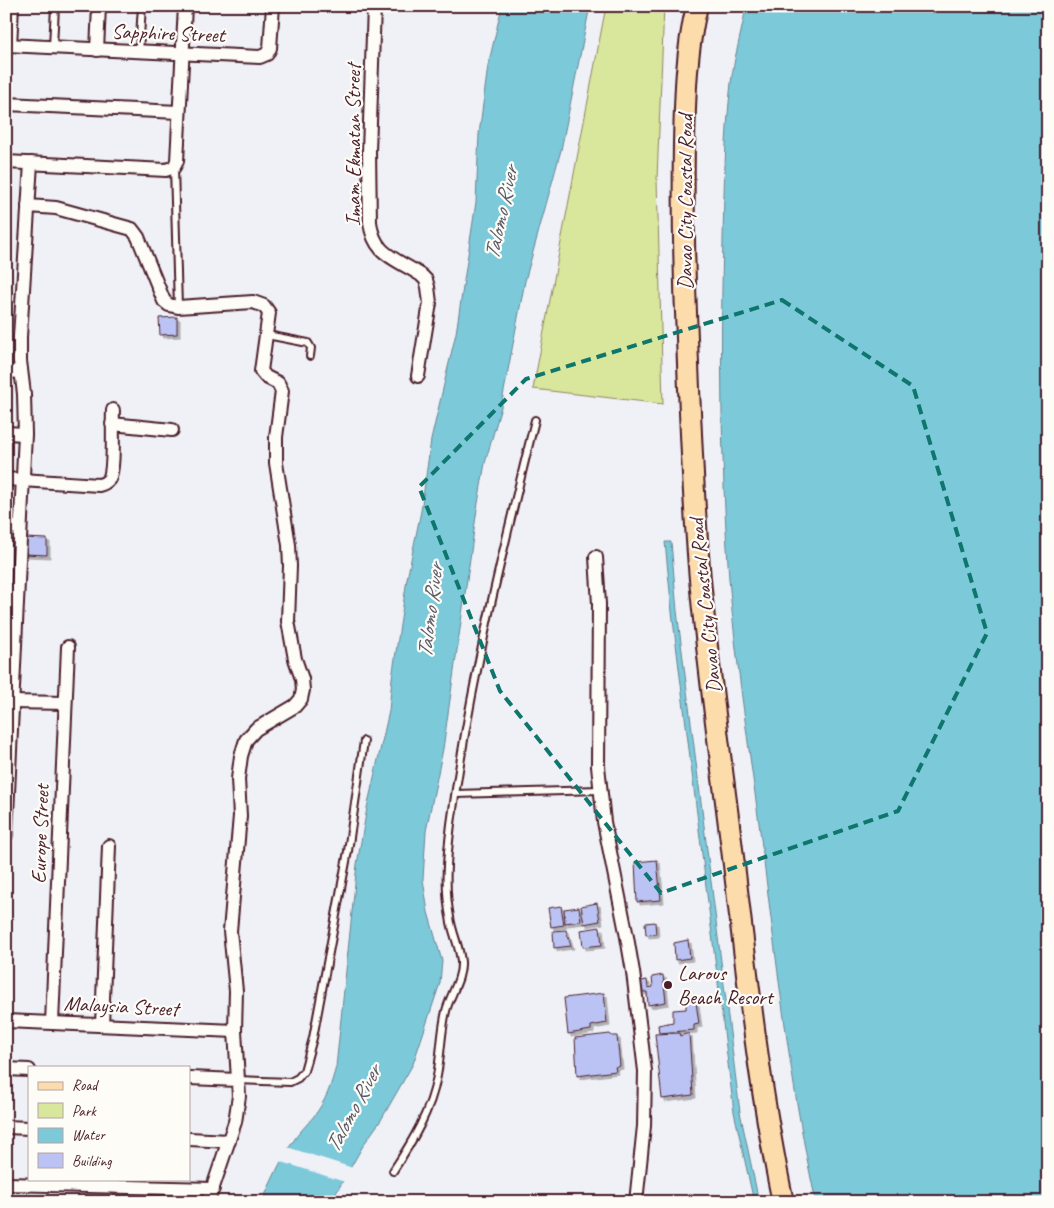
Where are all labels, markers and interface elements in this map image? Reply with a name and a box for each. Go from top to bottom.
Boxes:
street label: Sapphire Street [111,18,227,48]
street label: Imam Ekmatan Street [340,61,366,226]
street label: Davao City Coastal Road [672,111,698,290]
water label: Talomo River [478,160,525,262]
street label: Davao City Coastal Road [683,514,727,695]
water label: Talomo River [410,559,450,659]
street label: Europe Street [25,782,55,884]
place label: Larous Beach Resort [678,960,775,1010]
marker: Larous Beach Resort [662,979,674,991]
street label: Malaysia Street [63,990,182,1022]
water label: Talomo River [319,1057,389,1157]
legend [28,1066,190,1180]
text: Road [72,1076,99,1095]
text: Park [72,1102,97,1121]
text: Water [72,1126,106,1145]
text: Building [72,1152,112,1171]

